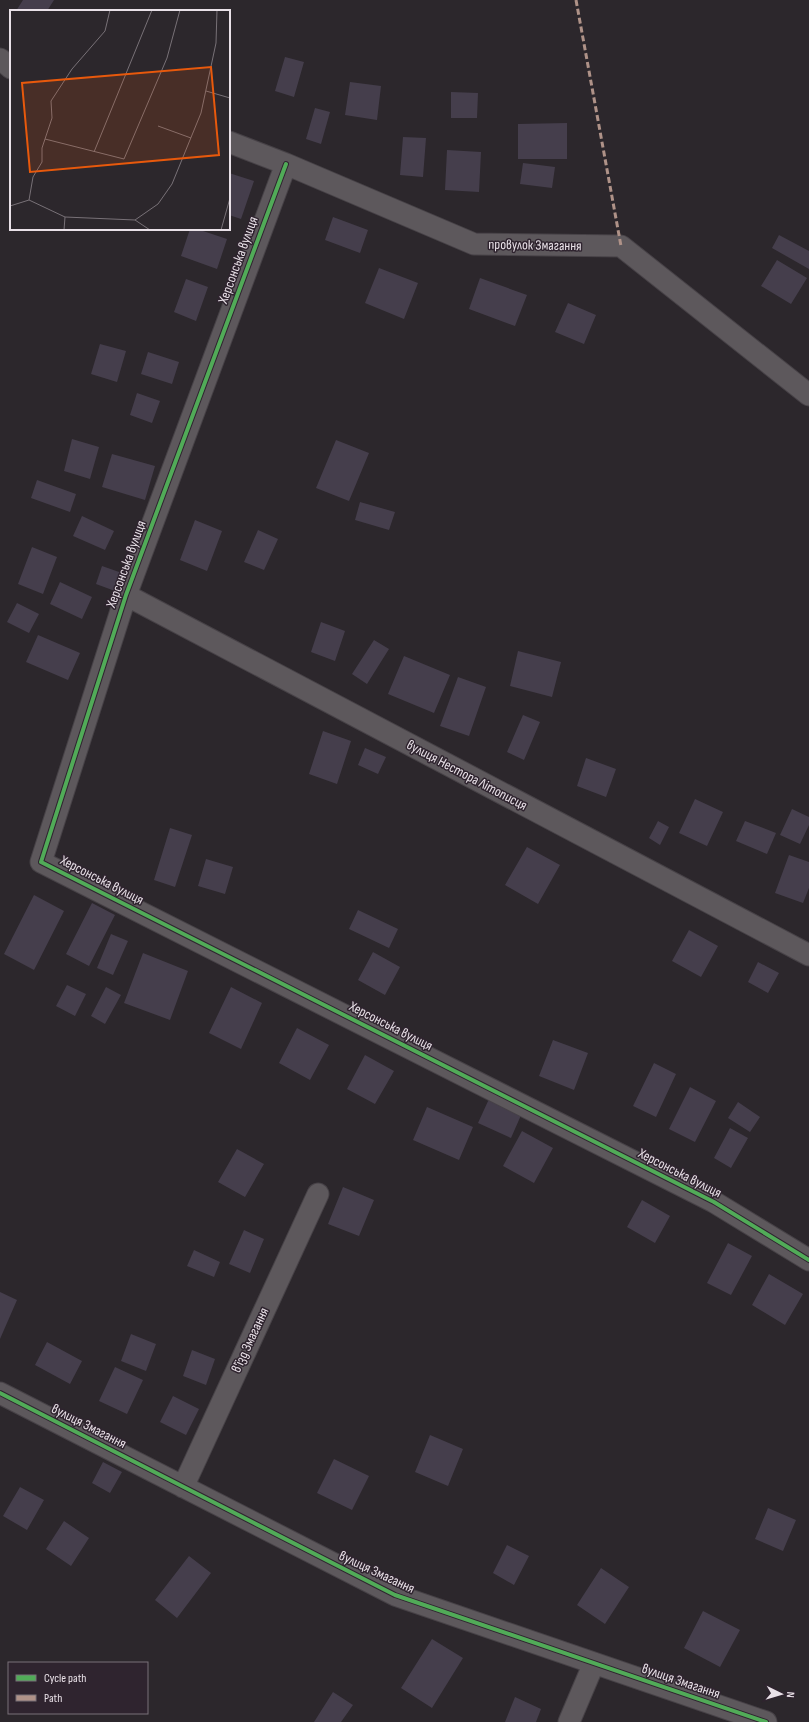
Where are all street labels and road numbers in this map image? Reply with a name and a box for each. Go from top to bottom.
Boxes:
street label: Херсонська вулиця [214,214,262,307]
street label: провулок Змагання [488,236,582,254]
street label: Херсонська вулиця [102,518,150,611]
street label: вулиця Нестора Літописця [404,736,530,814]
street label: Херсонська вулиця [57,851,147,908]
street label: Херсонська вулиця [346,997,436,1054]
street label: Херсонська вулиця [635,1144,725,1201]
street label: в'їзд Змагання [228,1305,272,1375]
street label: вулиця Змагання [49,1400,129,1452]
street label: вулиця Змагання [336,1547,418,1597]
street label: вулиця Змагання [640,1660,722,1702]

